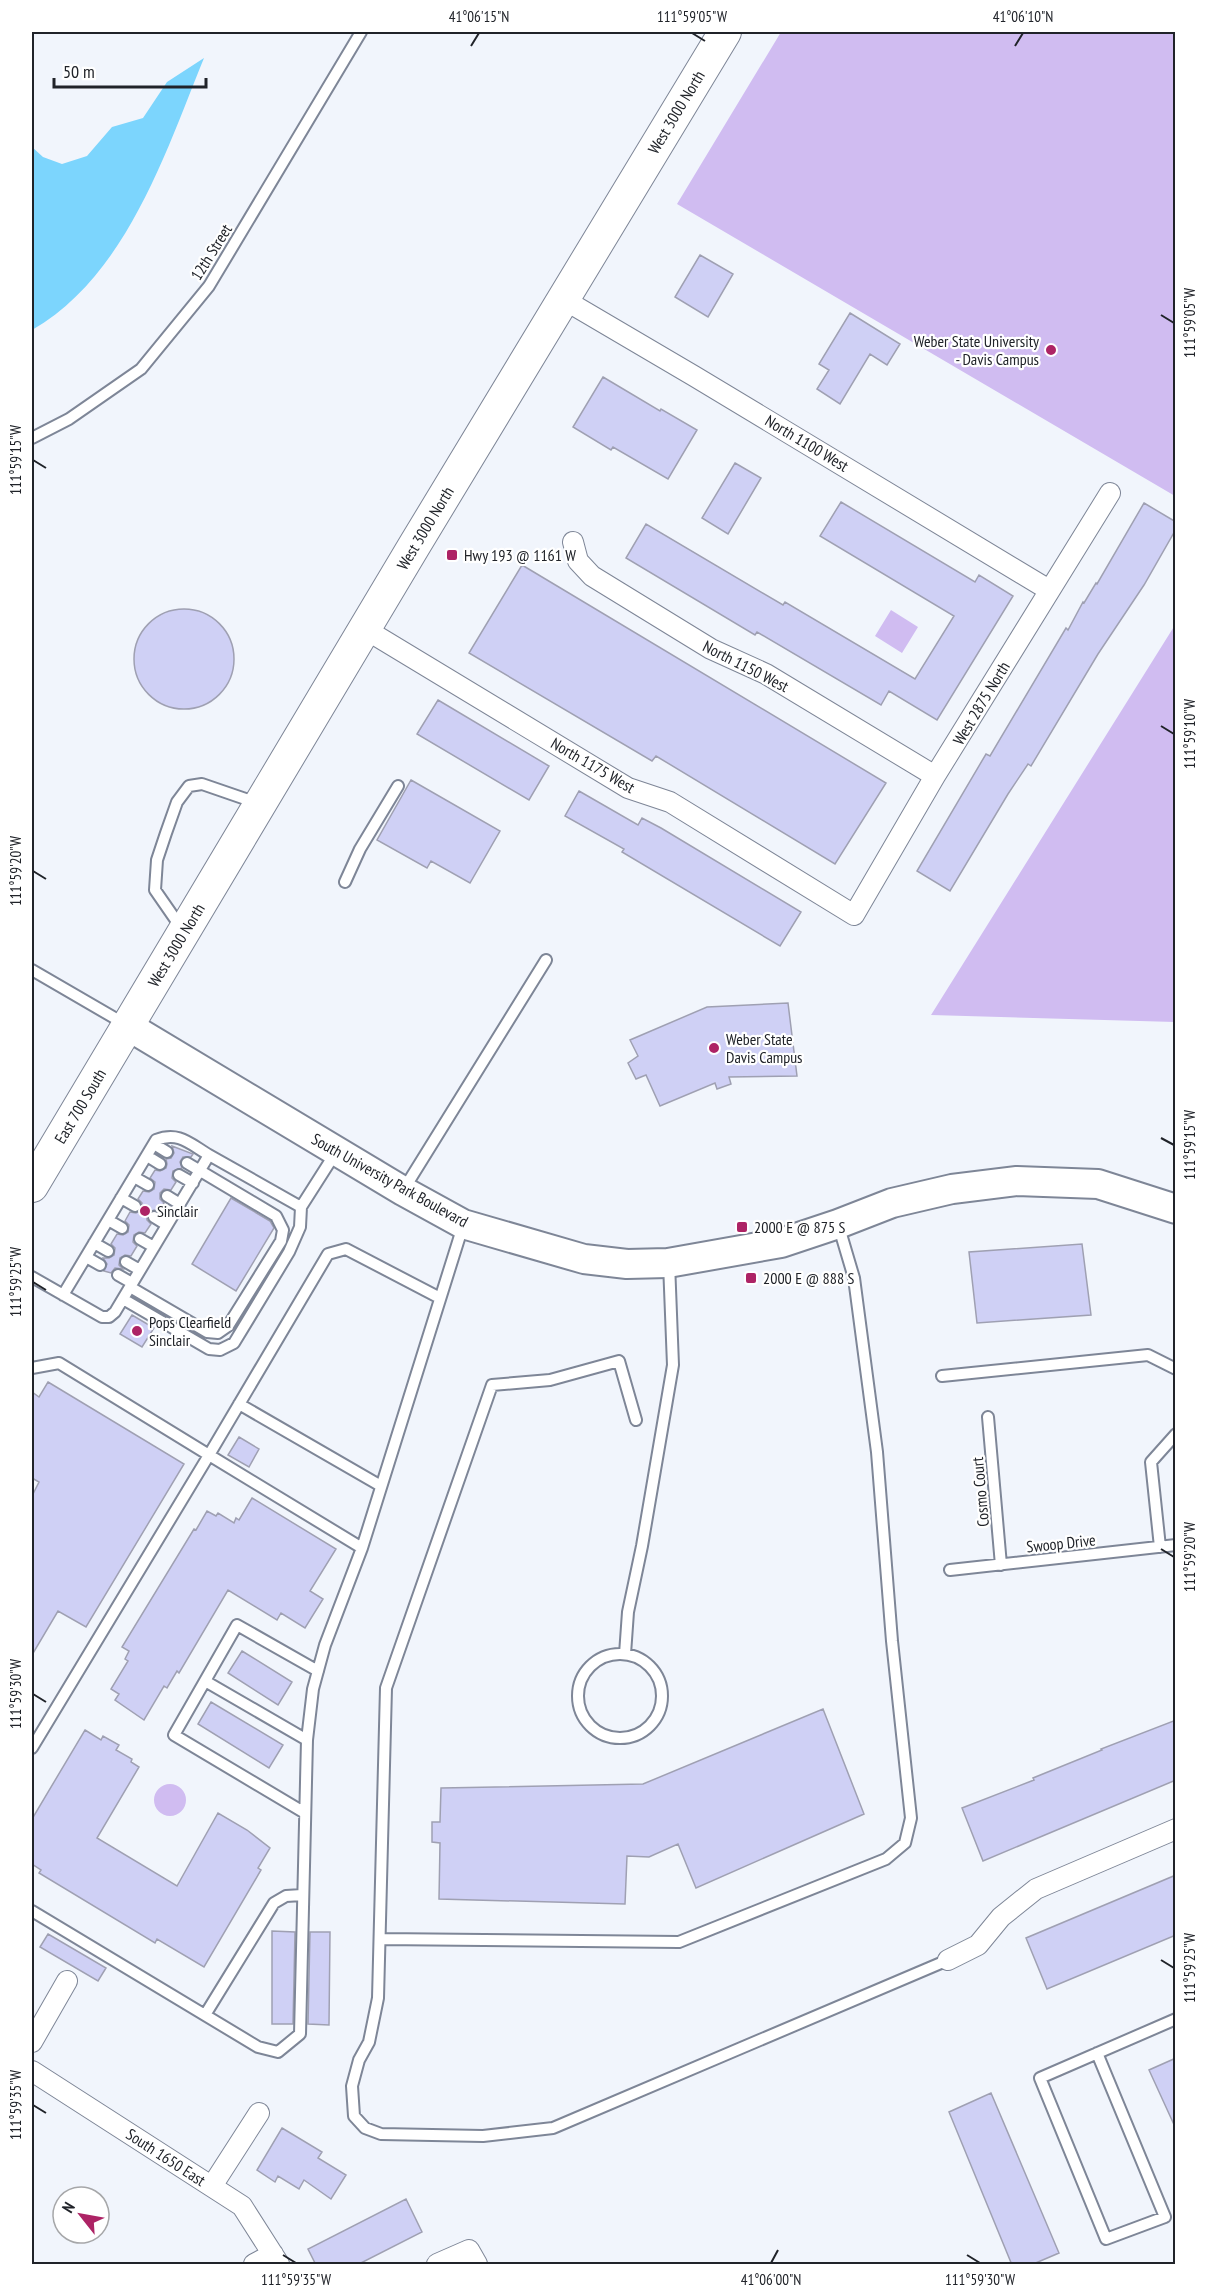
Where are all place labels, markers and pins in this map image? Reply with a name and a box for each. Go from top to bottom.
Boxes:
place label: Weber State University - Davis Campus [914,331,1039,369]
marker: Weber State University - Davis Campus [1044,343,1058,357]
place label: Hwy 193 @ 1161 W [464,545,576,565]
marker: Hwy 193 @ 1161 W [445,548,459,562]
place label: Weber State Davis Campus [726,1029,803,1067]
marker: Weber State Davis Campus [707,1041,721,1055]
place label: Sinclair [157,1201,199,1221]
marker: Sinclair [138,1204,152,1218]
place label: 2000 E @ 875 S [754,1217,846,1237]
marker: 2000 E @ 875 S [735,1220,749,1234]
place label: 2000 E @ 888 S [763,1268,855,1288]
marker: 2000 E @ 888 S [744,1271,758,1285]
place label: Pops Clearfield Sinclair [149,1312,231,1350]
marker: Pops Clearfield Sinclair [130,1324,144,1338]

